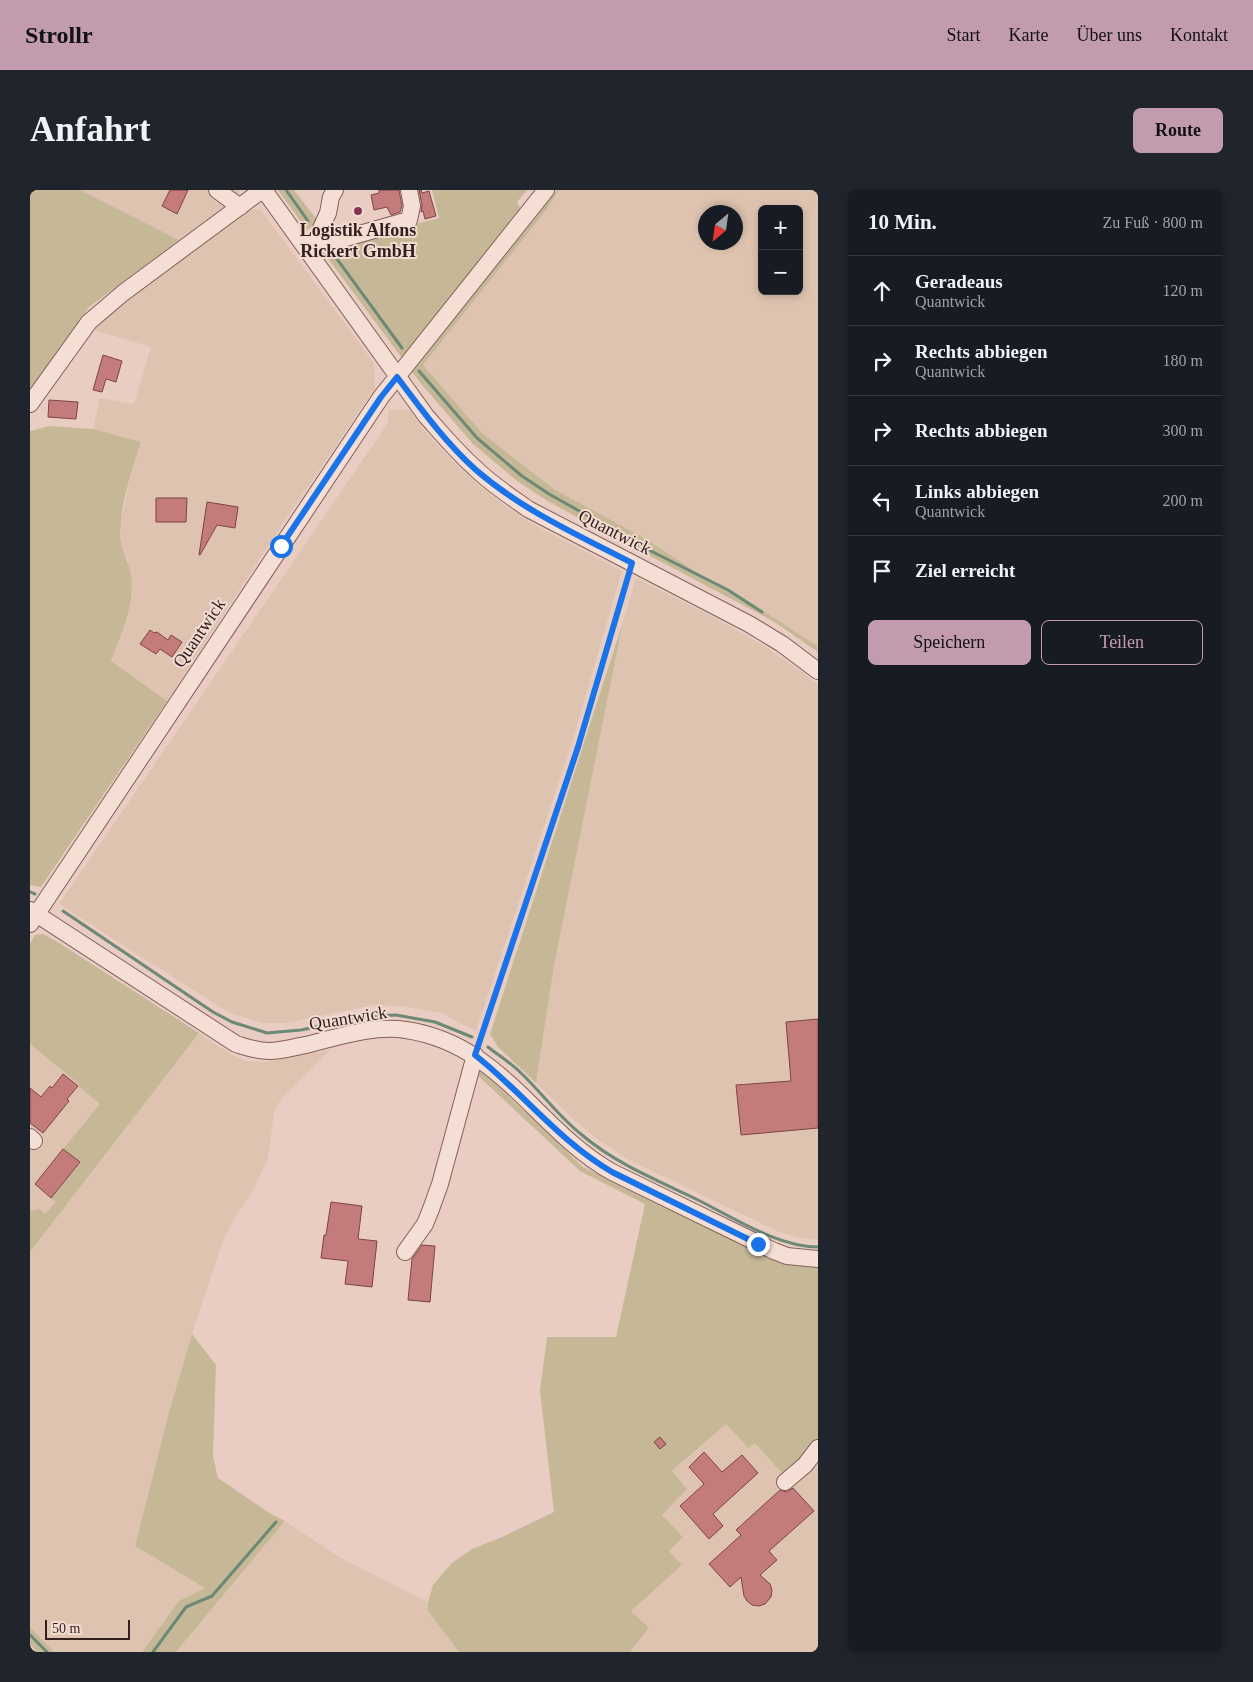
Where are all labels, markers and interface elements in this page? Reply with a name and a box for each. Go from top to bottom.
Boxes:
text: Strollr [25,22,93,48]
text: Start [947,25,981,45]
text: Karte [1009,25,1049,45]
text: Über uns [1077,25,1142,45]
text: Kontakt [1170,25,1228,45]
button: Route [1133,108,1223,153]
text: Anfahrt [30,110,151,149]
marker: Logistik Alfons Rickert GmbH [352,205,364,217]
north arrow [698,205,743,250]
map controls [758,205,803,295]
button: + [758,205,803,250]
text: 10 Min. [868,210,937,234]
text: Zu Fuß · 800 m [1103,214,1203,231]
place label: Logistik Alfons Rickert GmbH [300,220,416,261]
button: − [758,250,803,295]
text: Geradeaus [915,271,1003,292]
icon: ahead [868,277,896,305]
text: 120 m [1163,282,1203,299]
text: Quantwick [915,293,985,310]
text: Rechts abbiegen [915,341,1047,362]
icon: right [868,347,896,375]
text: 180 m [1163,352,1203,369]
text: Quantwick [915,363,985,380]
icon: right [868,417,896,445]
text: Rechts abbiegen [915,420,1047,441]
text: 300 m [1163,422,1203,439]
text: Links abbiegen [915,481,1039,502]
icon: left [868,487,896,515]
text: 200 m [1163,492,1203,509]
text: Quantwick [915,503,985,520]
street label: Quantwick [575,505,655,559]
route start [270,535,293,558]
icon: arrive [868,557,896,585]
text: Ziel erreicht [915,560,1015,581]
street label: Quantwick [169,595,229,671]
button: Speichern [868,620,1031,665]
button: Teilen [1041,620,1203,665]
street label: Quantwick [307,1002,389,1034]
route end [747,1233,770,1256]
scale bar [45,1617,130,1640]
text: 50 m [52,1621,80,1636]

